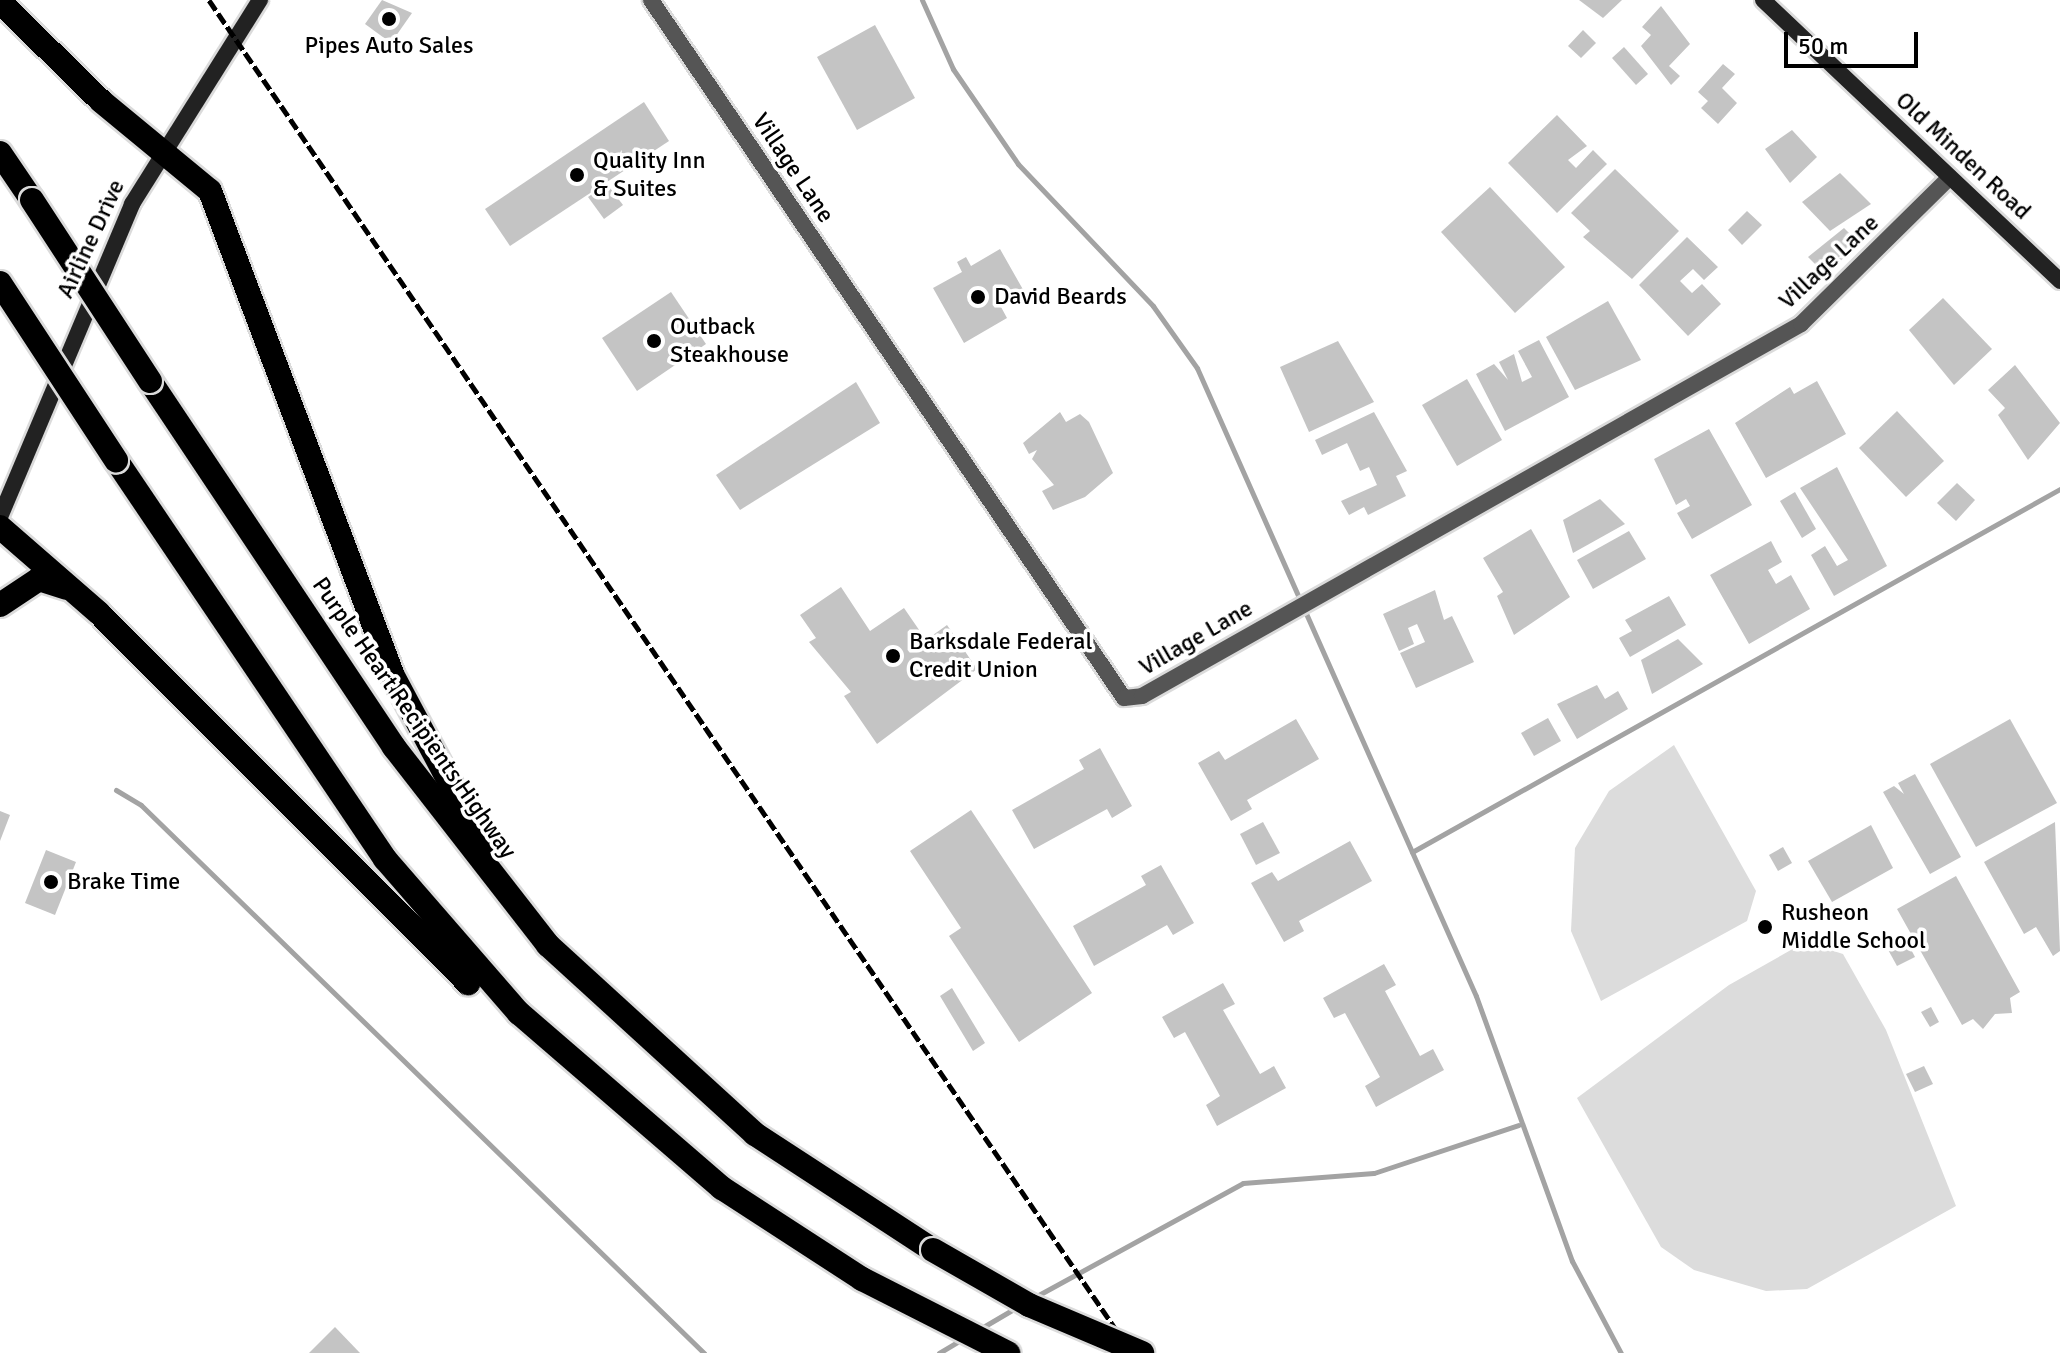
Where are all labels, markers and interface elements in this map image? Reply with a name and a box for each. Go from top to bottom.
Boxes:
marker: Pipes Auto Sales [380,10,398,28]
scale bar [1788,16,1922,66]
text: 50 m [1798,31,1848,61]
place label: Pipes Auto Sales [305,32,473,60]
street label: Old Minden Road [1890,86,2036,226]
street label: Village Lane [746,108,840,228]
place label: Quality Inn & Suites [593,147,705,203]
marker: Quality Inn & Suites [568,166,586,184]
street label: Airline Drive [51,175,131,303]
street label: Village Lane [1773,209,1885,315]
place label: David Beards [994,283,1127,311]
marker: David Beards [969,288,987,306]
place label: Outback Steakhouse [670,313,789,369]
marker: Outback Steakhouse [645,332,663,350]
street label: Purple Heart Recipients Highway [306,572,522,864]
street label: Village Lane [1134,594,1258,682]
place label: Barksdale Federal Credit Union [909,628,1092,684]
marker: Barksdale Federal Credit Union [884,647,902,665]
place label: Brake Time [67,868,180,896]
marker: Brake Time [42,873,60,891]
place label: Rusheon Middle School [1781,899,1926,955]
marker: Rusheon Middle School [1756,918,1774,936]

